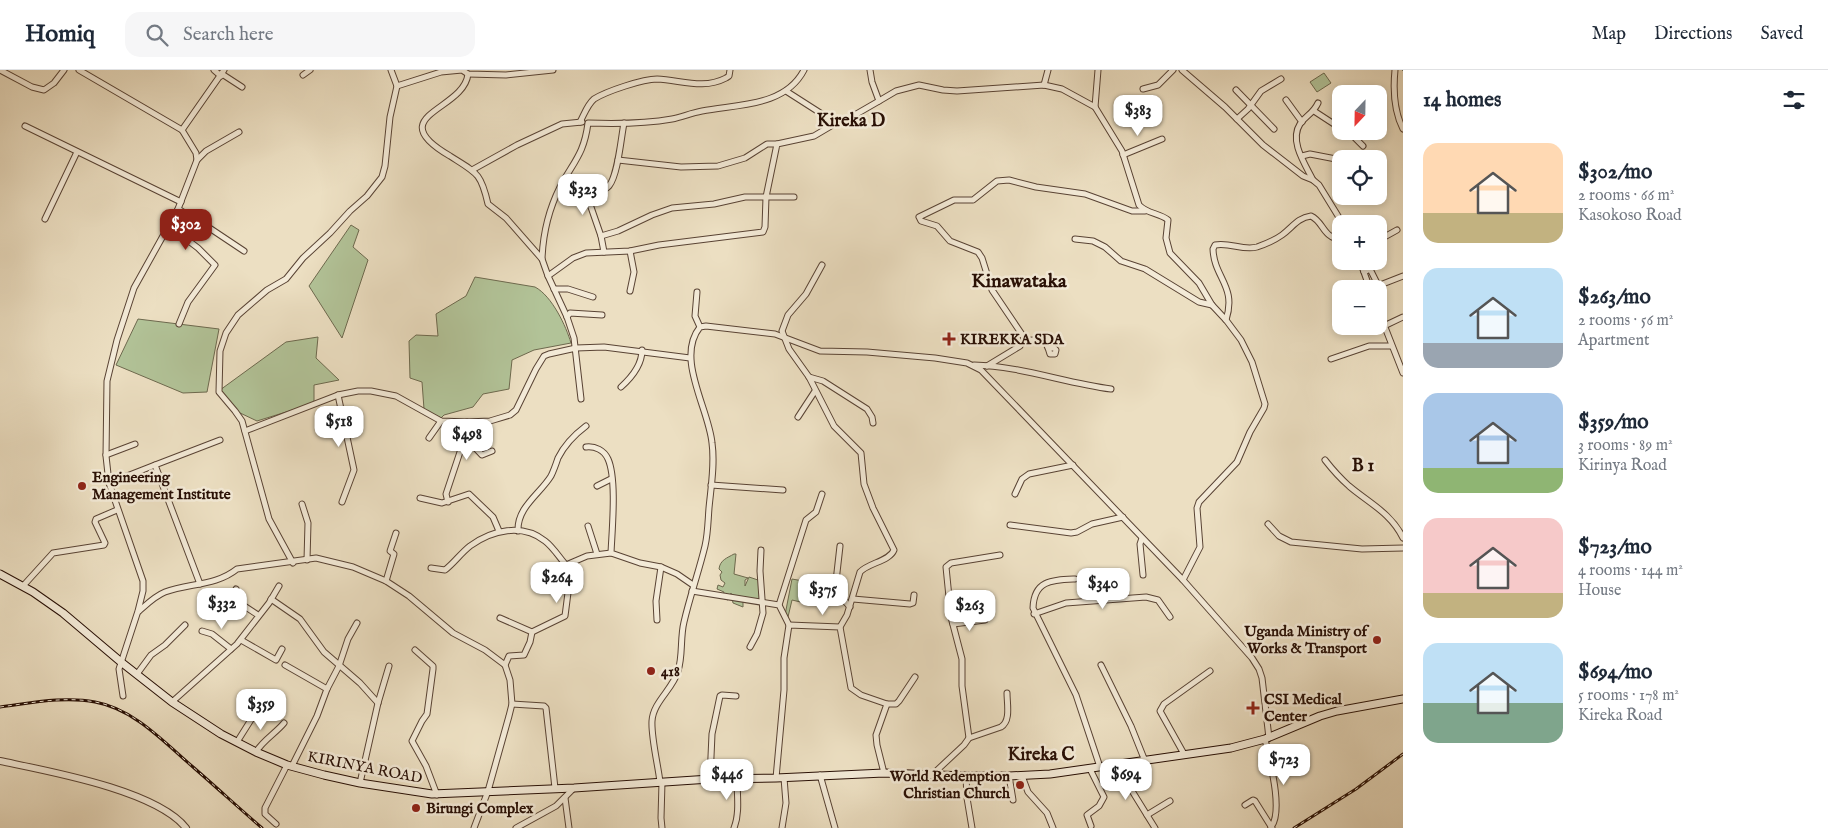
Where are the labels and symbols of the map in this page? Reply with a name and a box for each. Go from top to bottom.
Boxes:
north arrow [1332,85,1388,140]
pin: $383 [1108,94,1168,137]
district label: Kireka D [817,110,886,133]
pin: $323 [553,174,613,216]
pin: $302 [156,208,216,251]
district label: Kinawataka [971,269,1067,294]
place label: KIREKKA SDA [960,330,1065,349]
marker: KIREKKA SDA [942,332,956,346]
pin: $518 [309,406,369,448]
pin: $498 [437,418,497,461]
district label: B 1 [1352,455,1375,478]
place label: Engineering Management Institute [92,468,231,504]
marker: Engineering Management Institute [76,480,88,492]
pin: $264 [527,562,587,604]
pin: $340 [1073,568,1133,610]
pin: $375 [793,574,853,616]
pin: $332 [192,588,252,630]
pin: $263 [940,590,1000,632]
place label: Uganda Ministry of Works & Transport [1243,622,1370,658]
marker: Uganda Ministry of Works & Transport [1371,634,1383,646]
place label: 418 [661,662,680,681]
marker: 418 [645,665,657,677]
pin: $359 [231,688,291,731]
place label: CSI Medical Center [1264,690,1343,726]
marker: CSI Medical Center [1246,701,1260,715]
district label: Kireka C [1008,744,1075,767]
pin: $723 [1254,744,1314,786]
street label: KIRINYA ROAD [306,747,424,788]
pin: $446 [697,758,757,801]
pin: $694 [1096,758,1156,801]
place label: World Redemption Christian Church [889,767,1011,803]
marker: World Redemption Christian Church [1014,779,1026,791]
place label: Birungi Complex [426,799,534,818]
marker: Birungi Complex [410,802,422,814]

